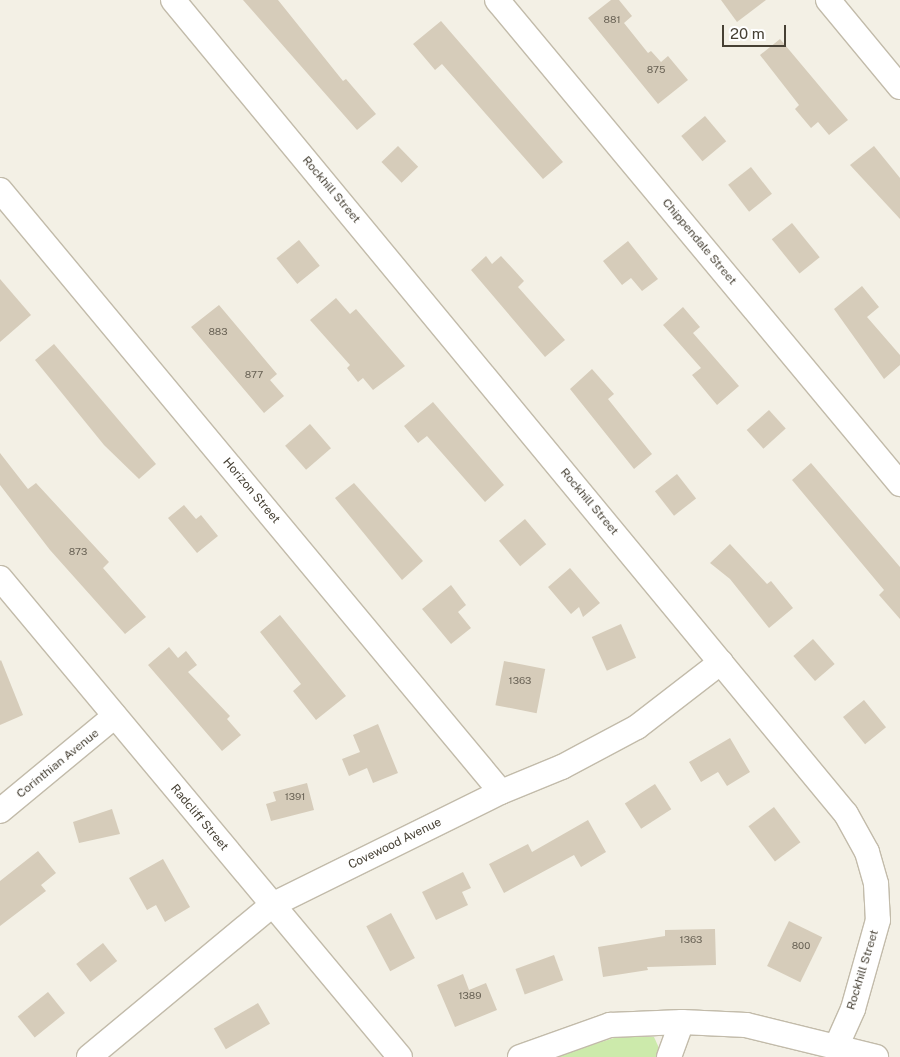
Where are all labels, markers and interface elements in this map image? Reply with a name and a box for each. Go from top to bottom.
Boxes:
house number: 881 [604,14,620,26]
scale bar [725,15,789,47]
text: 20 m [730,25,765,42]
house number: 875 [647,64,665,76]
street label: Rockhill Street [299,154,363,226]
street label: Chippendale Street [659,196,739,288]
house number: 883 [208,326,228,338]
house number: 877 [245,369,263,381]
street label: Horizon Street [219,455,283,527]
street label: Rockhill Street [557,466,621,538]
house number: 873 [69,546,87,558]
house number: 1363 [509,675,531,687]
street label: Corinthian Avenue [14,726,102,802]
street label: Radcliff Street [167,782,231,854]
house number: 1391 [285,791,305,803]
street label: Covewood Avenue [346,815,444,873]
street label: Rockhill Street [844,928,882,1012]
house number: 1363 [680,934,702,946]
house number: 800 [792,940,810,952]
house number: 1389 [459,990,481,1002]

